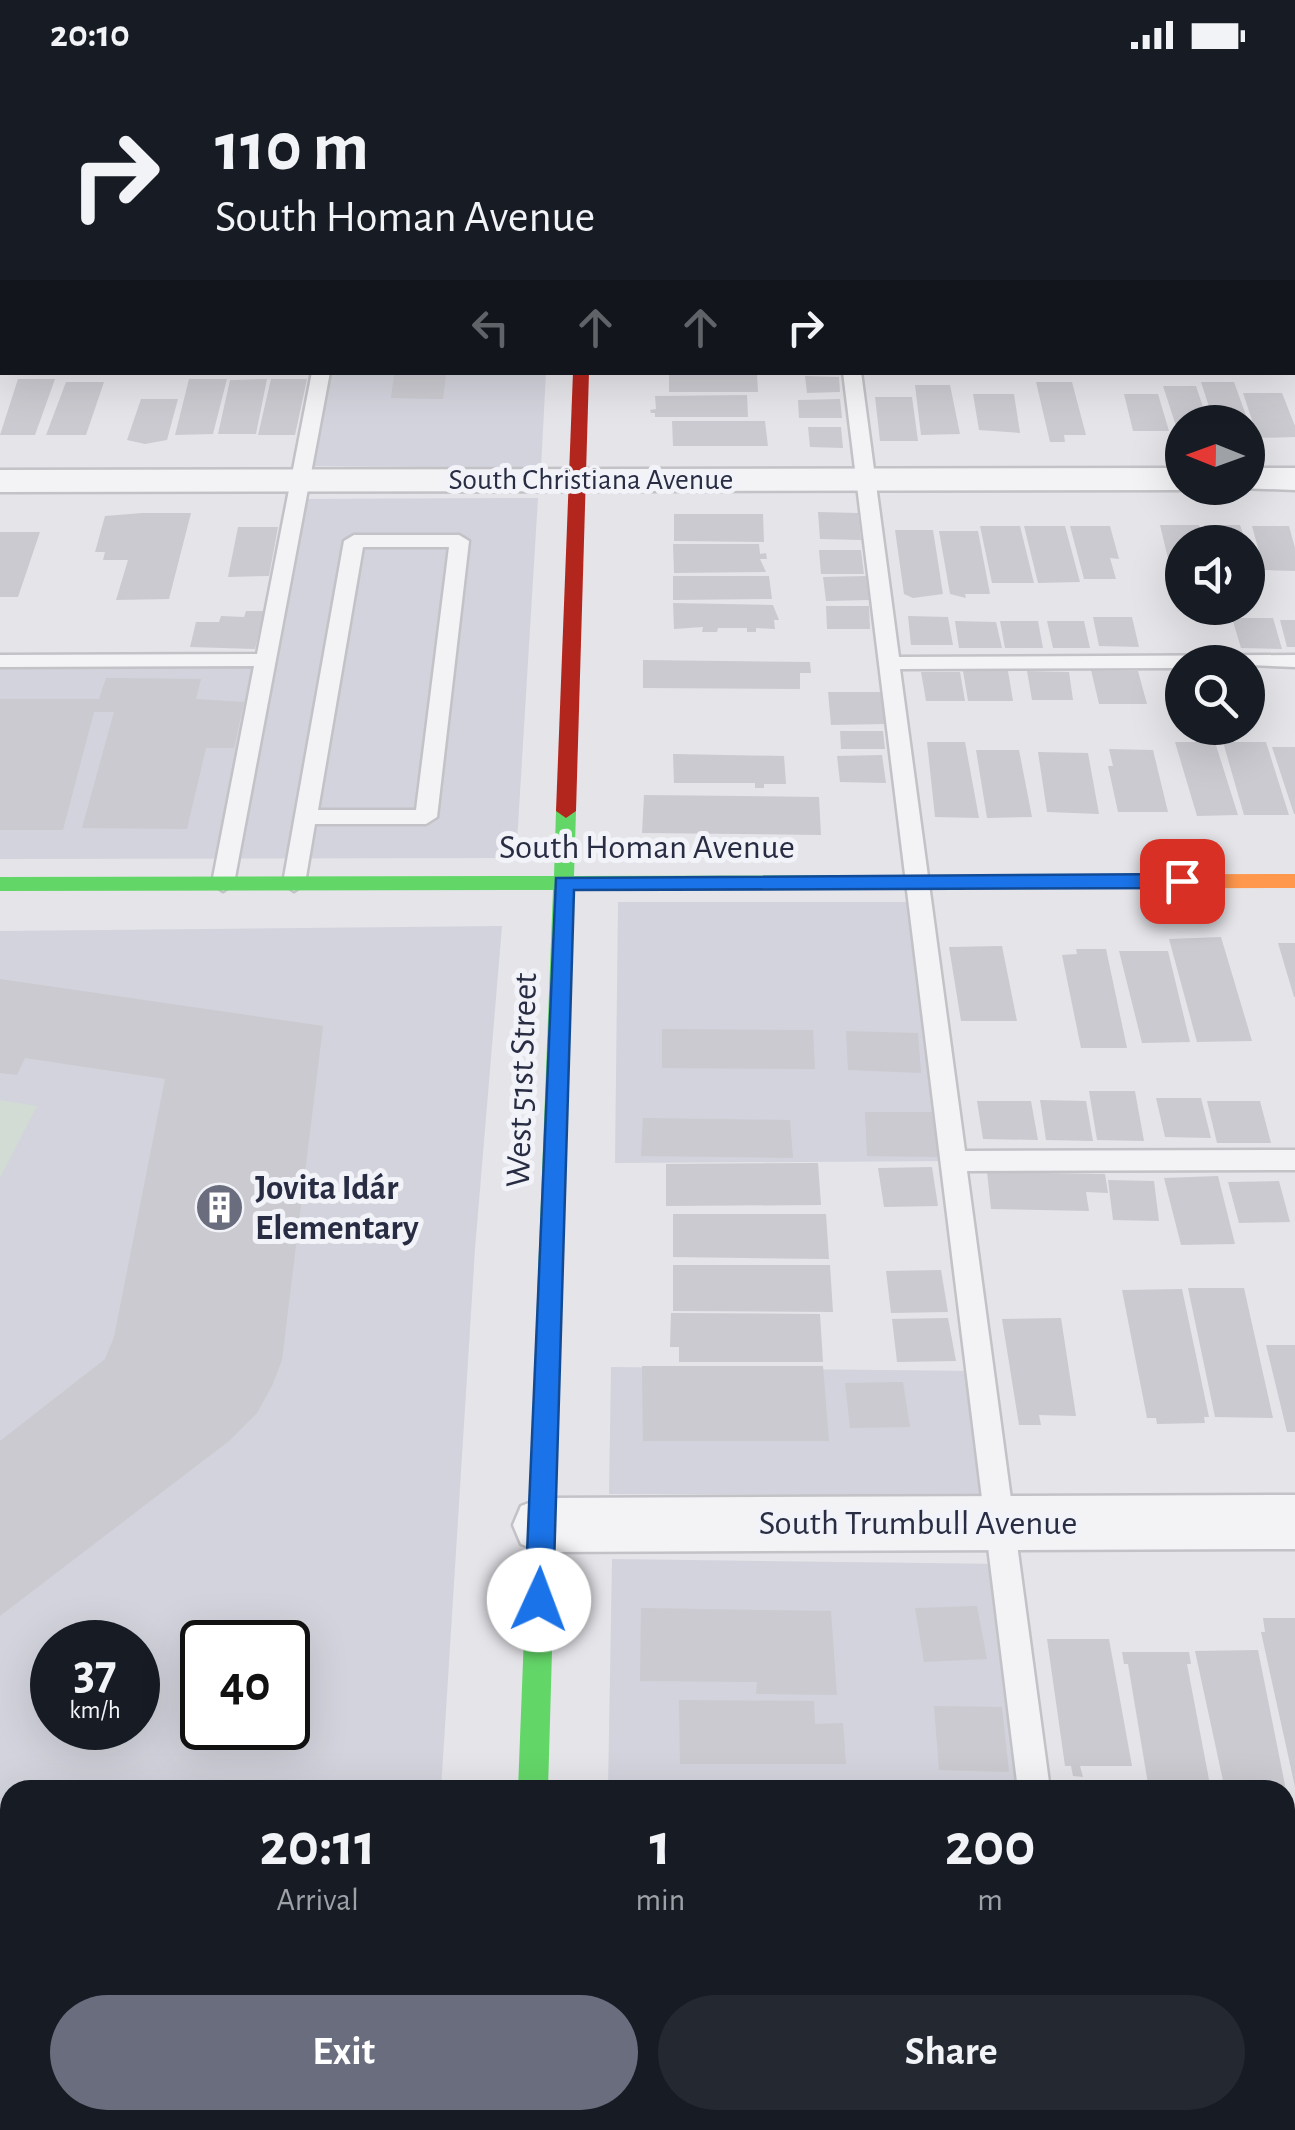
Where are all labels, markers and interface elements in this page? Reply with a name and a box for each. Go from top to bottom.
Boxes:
text: 20:10 [50,16,130,54]
icon: right [50,110,180,240]
text: 110 m [215,113,369,183]
text: South Homan Avenue [215,195,595,240]
icon: left [463,300,518,355]
icon: ahead [568,300,623,355]
icon: ahead [673,300,728,355]
icon: right [778,300,833,355]
north arrow [1165,405,1265,505]
map controls [1165,405,1265,745]
street label: South Christiana Avenue [449,465,733,495]
button: sound [1165,525,1265,625]
button: search [1165,645,1265,745]
street label: South Homan Avenue [499,830,795,865]
pin [1140,839,1225,924]
icon: arrive [1155,854,1210,909]
street label: West 51st Street [501,972,543,1188]
place label: Jovita Idár Elementary [255,1171,419,1246]
building icon: Jovita Idár Elementary [194,1182,246,1234]
street label: South Trumbull Avenue [759,1506,1077,1541]
position arrow [487,1548,591,1652]
speed limit sign: 40 [180,1620,310,1750]
text: 37 [73,1648,117,1698]
text: km/h [69,1698,121,1723]
text: 20:11 [259,1816,376,1876]
text: 1 [650,1816,671,1876]
text: 200 [945,1816,1036,1876]
text: Arrival [277,1884,359,1916]
text: min [635,1884,685,1916]
text: m [977,1884,1003,1916]
button: Exit [50,1995,638,2110]
button: Share [658,1995,1245,2110]

